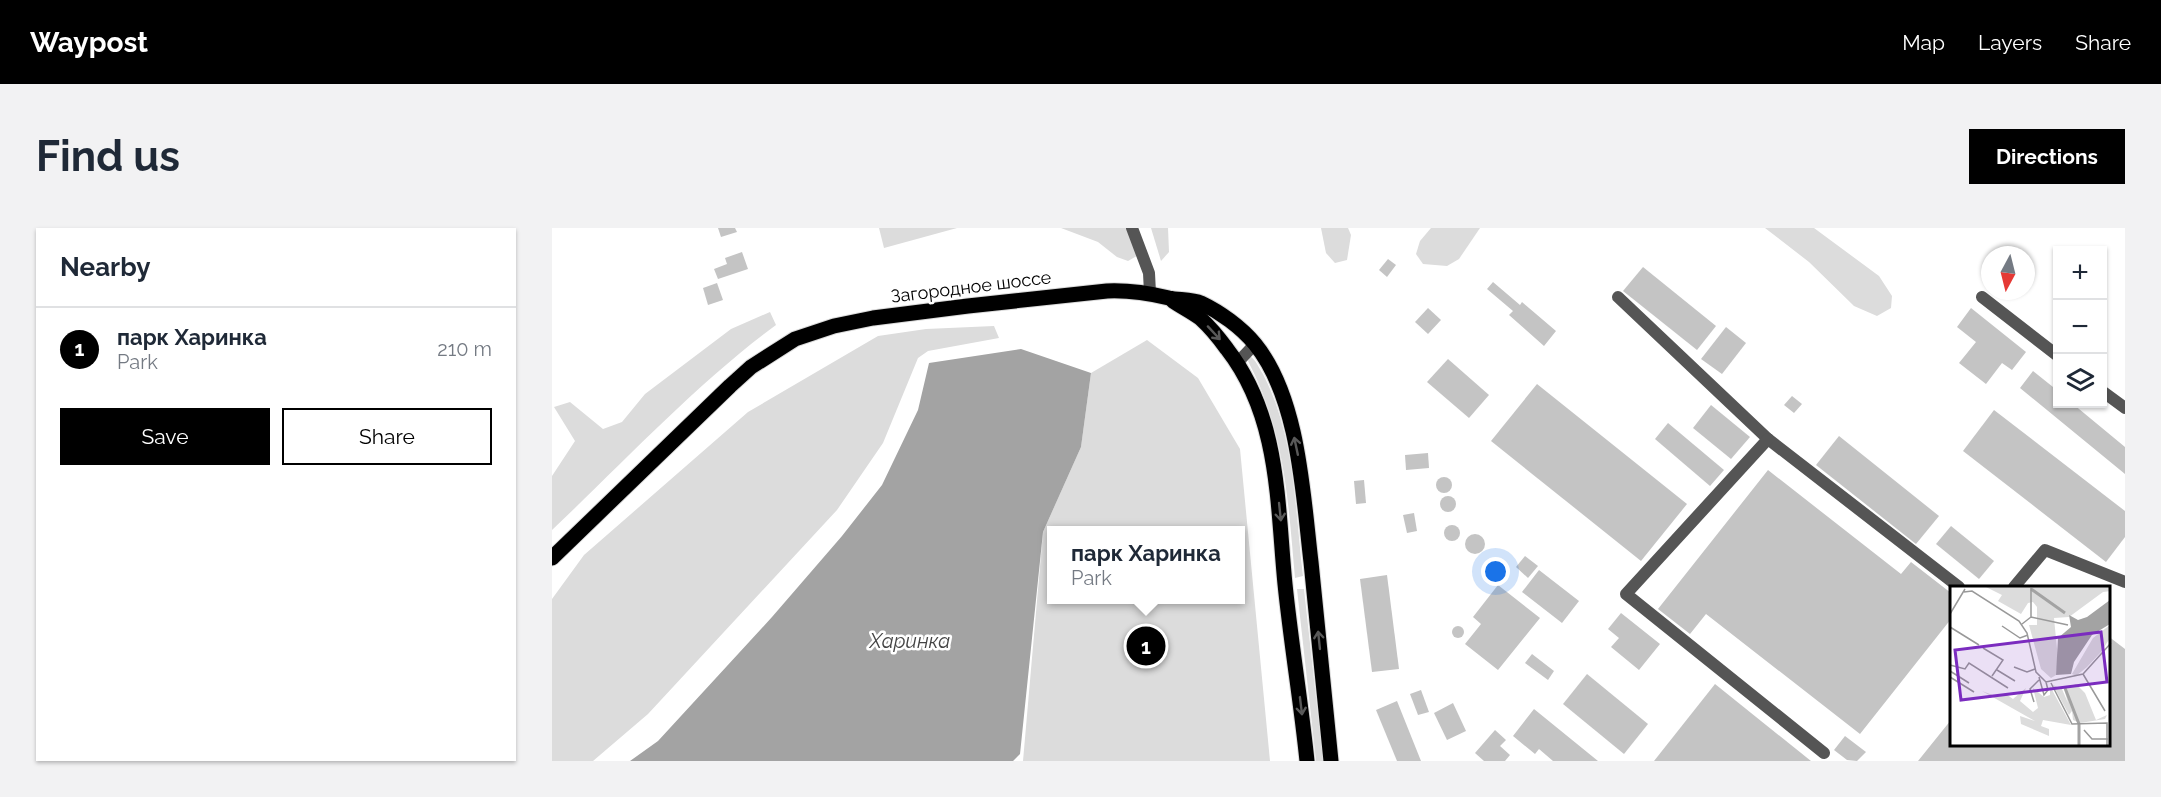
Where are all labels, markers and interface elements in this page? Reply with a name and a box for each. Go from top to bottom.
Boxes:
text: Waypost [30,26,148,59]
text: Map [1902,30,1945,55]
text: Layers [1978,30,2042,55]
text: Share [2075,30,2131,55]
button: Directions [1969,129,2125,184]
text: Find us [36,132,180,181]
north arrow [1981,246,2035,300]
map controls [2053,246,2107,408]
button: + [2053,246,2107,300]
text: Nearby [60,252,150,282]
street label: Загородное шоссе [890,266,1053,307]
button: − [2053,300,2107,354]
text: парк Харинка [117,324,267,350]
one-way arrow [1207,325,1221,340]
text: 1 [75,337,84,361]
text: 210 m [437,337,492,361]
text: Park [117,350,158,374]
button: layers [2053,354,2107,408]
button: Save [60,408,270,465]
button: Share [282,408,492,465]
one-way arrow [1290,436,1302,455]
one-way arrow [1275,502,1286,522]
popup [1047,526,1245,604]
text: парк Харинка [1071,540,1221,566]
your location [1481,557,1510,586]
text: Park [1071,566,1112,590]
inset map [1950,586,2110,746]
pin: 1 [1126,624,1166,668]
water label: Харинка [868,629,950,653]
one-way arrow [1313,631,1324,651]
one-way arrow [1296,696,1307,715]

